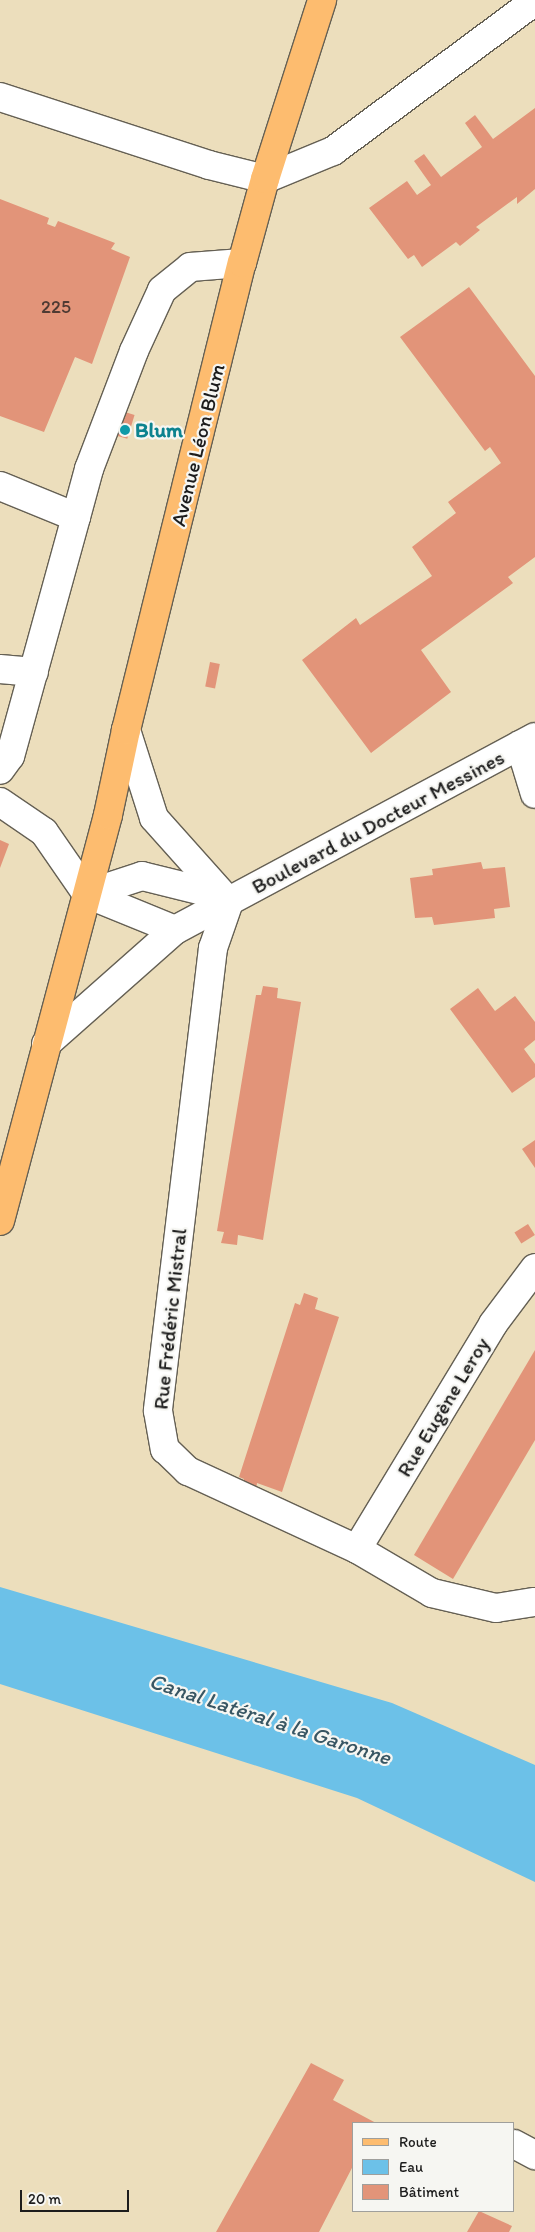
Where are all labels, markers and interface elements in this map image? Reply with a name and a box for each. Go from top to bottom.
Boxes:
house number: 225 [41,296,71,318]
street label: Avenue Léon Blum [166,361,230,529]
place label: Blum [135,417,183,443]
marker: Blum [119,424,131,436]
street label: Boulevard du Docteur Messines [247,744,509,900]
street label: Rue Frédéric Mistral [148,1228,192,1410]
street label: Rue Eugène Leroy [391,1333,495,1481]
water label: Canal Latéral à la Garonne [146,1668,394,1770]
legend [352,2122,515,2212]
text: Route [399,2133,437,2151]
text: Eau [399,2158,423,2176]
scale bar [22,2180,131,2212]
text: Bâtiment [399,2183,459,2201]
text: 20 m [28,2190,61,2208]

